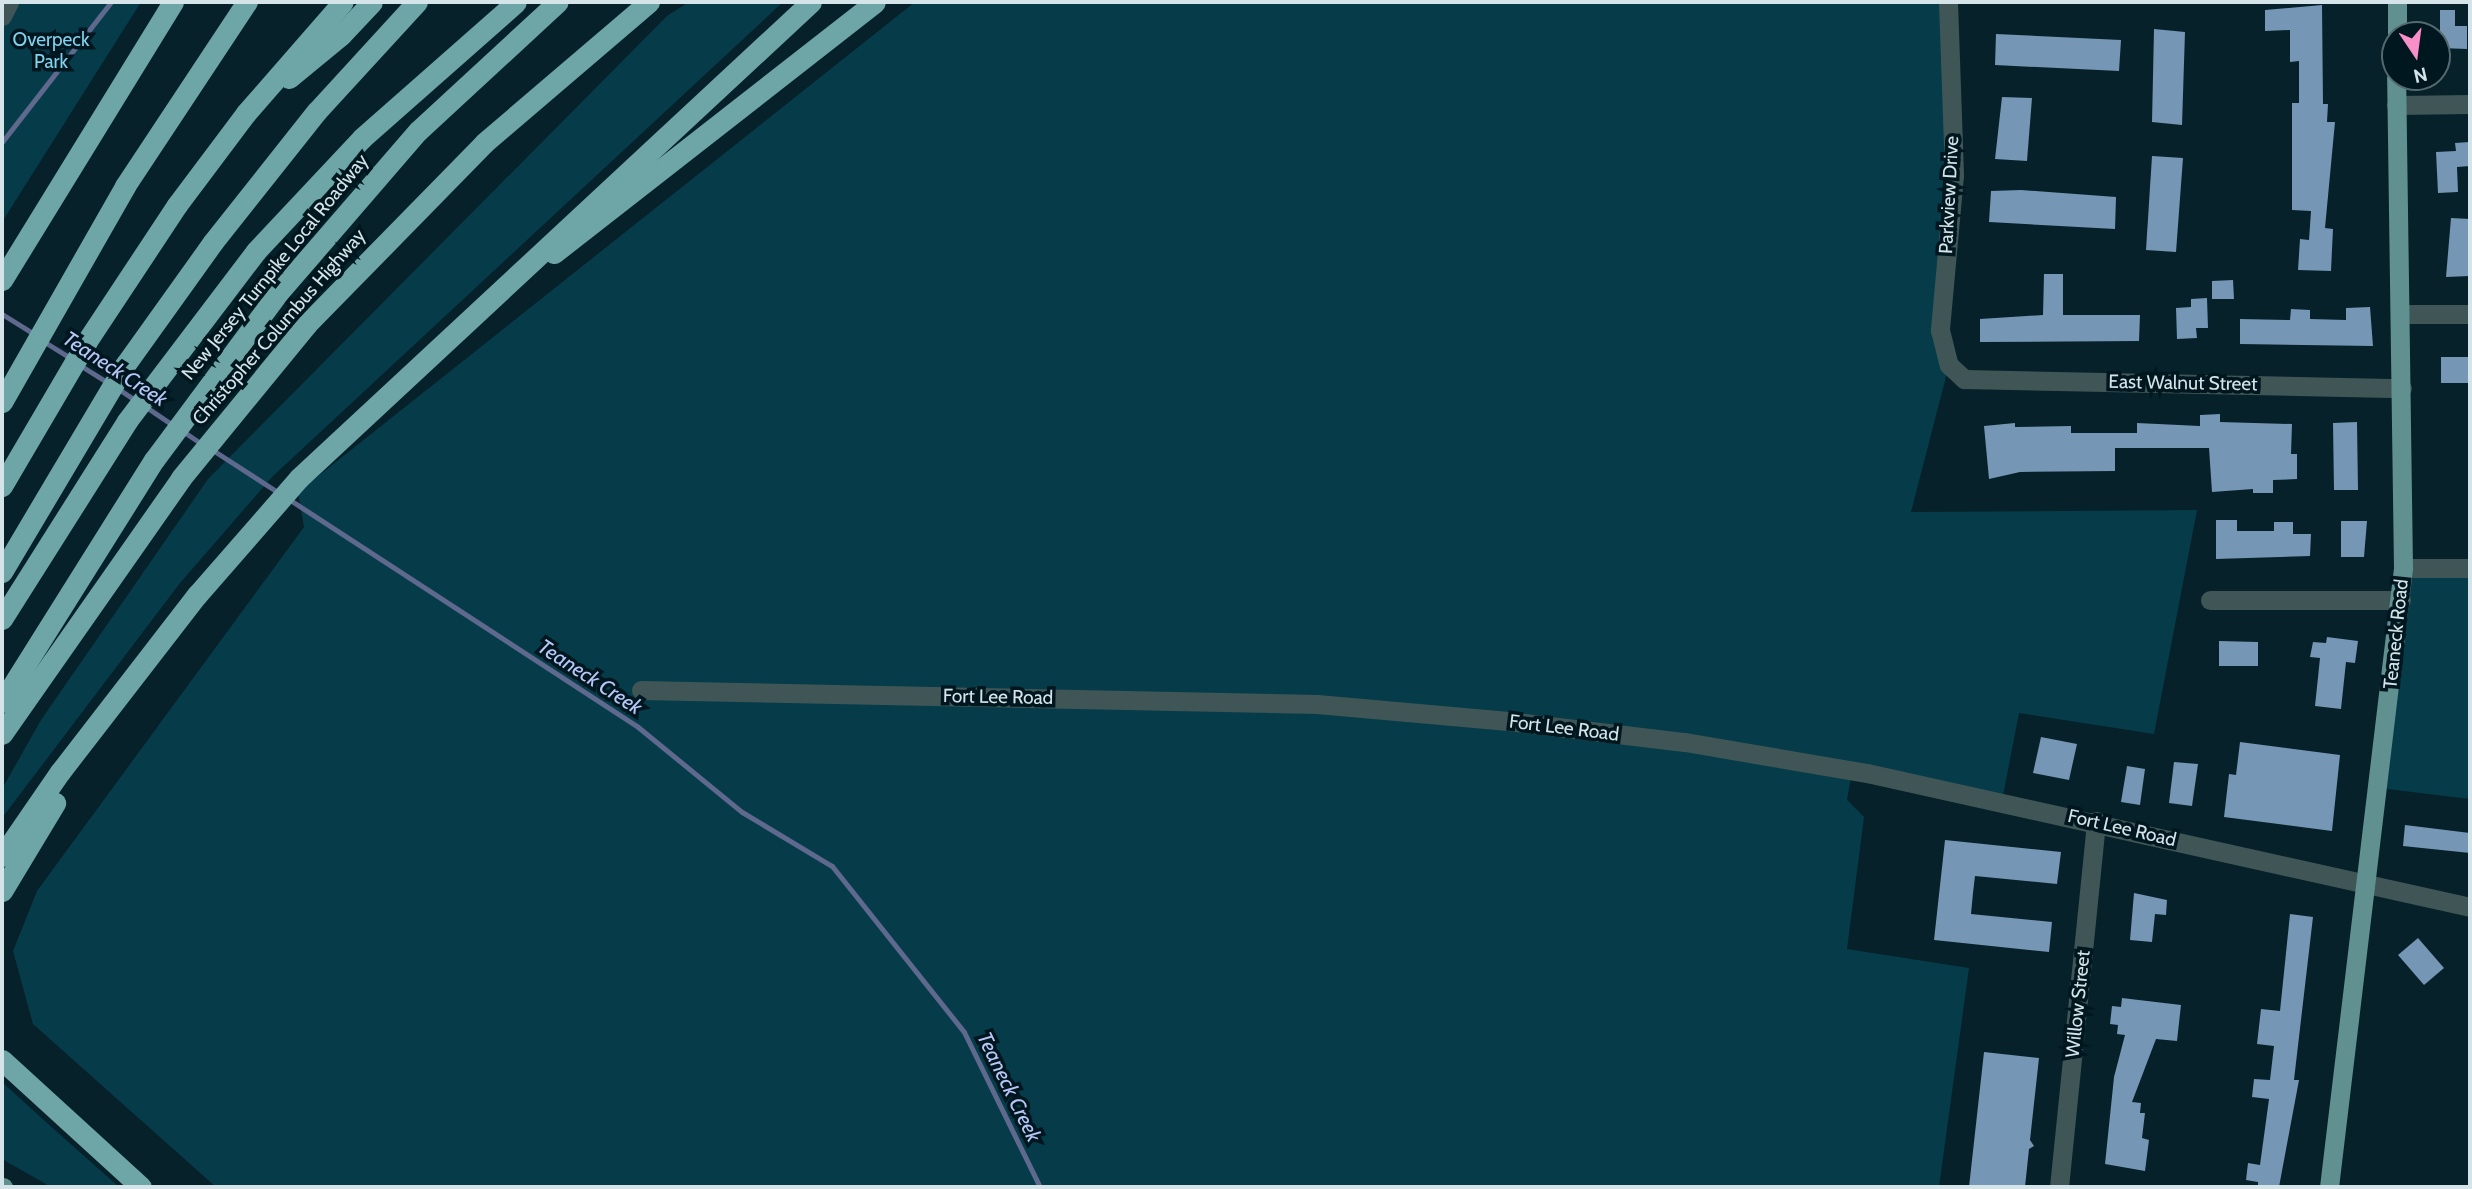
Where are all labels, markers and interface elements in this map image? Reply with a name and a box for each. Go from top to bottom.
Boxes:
north arrow [2381,21,2451,91]
park label: Overpeck Park [13,29,89,73]
text: N [2411,62,2430,88]
street label: Parkview Drive [1935,135,1963,255]
street label: New Jersey Turnpike Local Roadway [177,150,373,384]
street label: Christopher Columbus Highway [188,224,370,430]
water label: Teaneck Creek [58,326,172,412]
street label: East Walnut Street [2108,370,2258,396]
street label: Teaneck Road [2379,578,2413,690]
water label: Teaneck Creek [533,634,647,720]
street label: Fort Lee Road [943,685,1053,709]
street label: Fort Lee Road [1508,710,1620,746]
street label: Fort Lee Road [2066,804,2178,852]
street label: Willow Street [2061,949,2095,1059]
water label: Teaneck Creek [972,1028,1046,1146]

